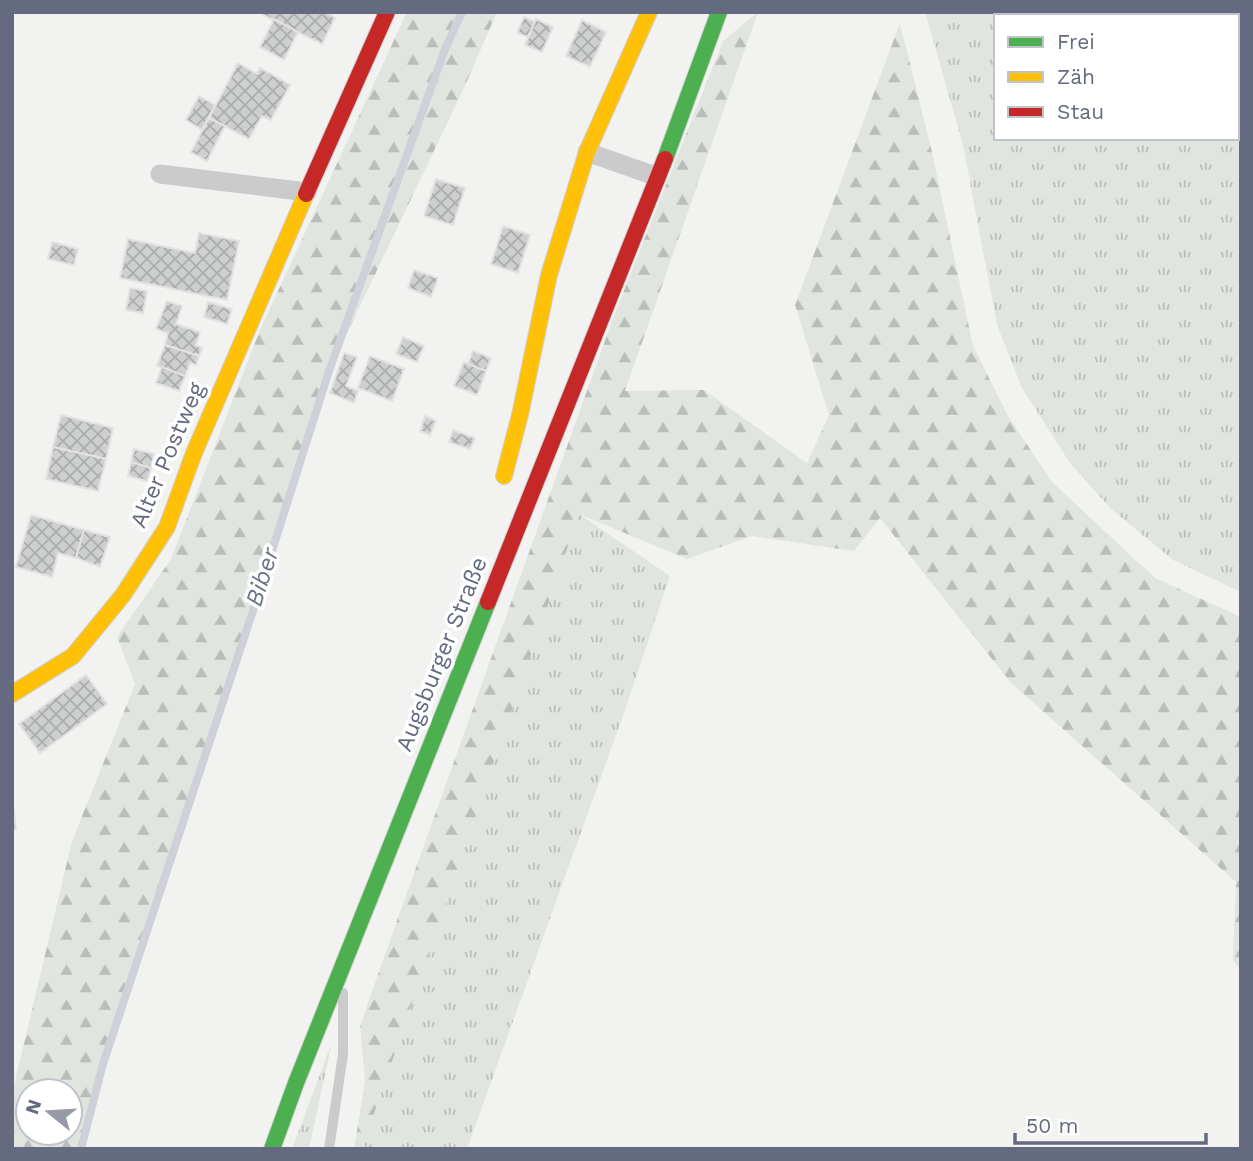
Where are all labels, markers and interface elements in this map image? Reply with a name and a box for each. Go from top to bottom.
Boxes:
legend [994,14,1239,140]
text: Frei [1057,29,1095,54]
text: Zäh [1057,64,1095,89]
text: Stau [1057,99,1104,124]
street label: Alter Postweg [125,378,210,532]
water label: Biber [239,543,285,610]
street label: Augsburger Straße [390,553,493,755]
north arrow [14,1077,84,1147]
text: N [20,1097,46,1117]
scale bar [1015,1102,1206,1146]
text: 50 m [1026,1113,1078,1138]

